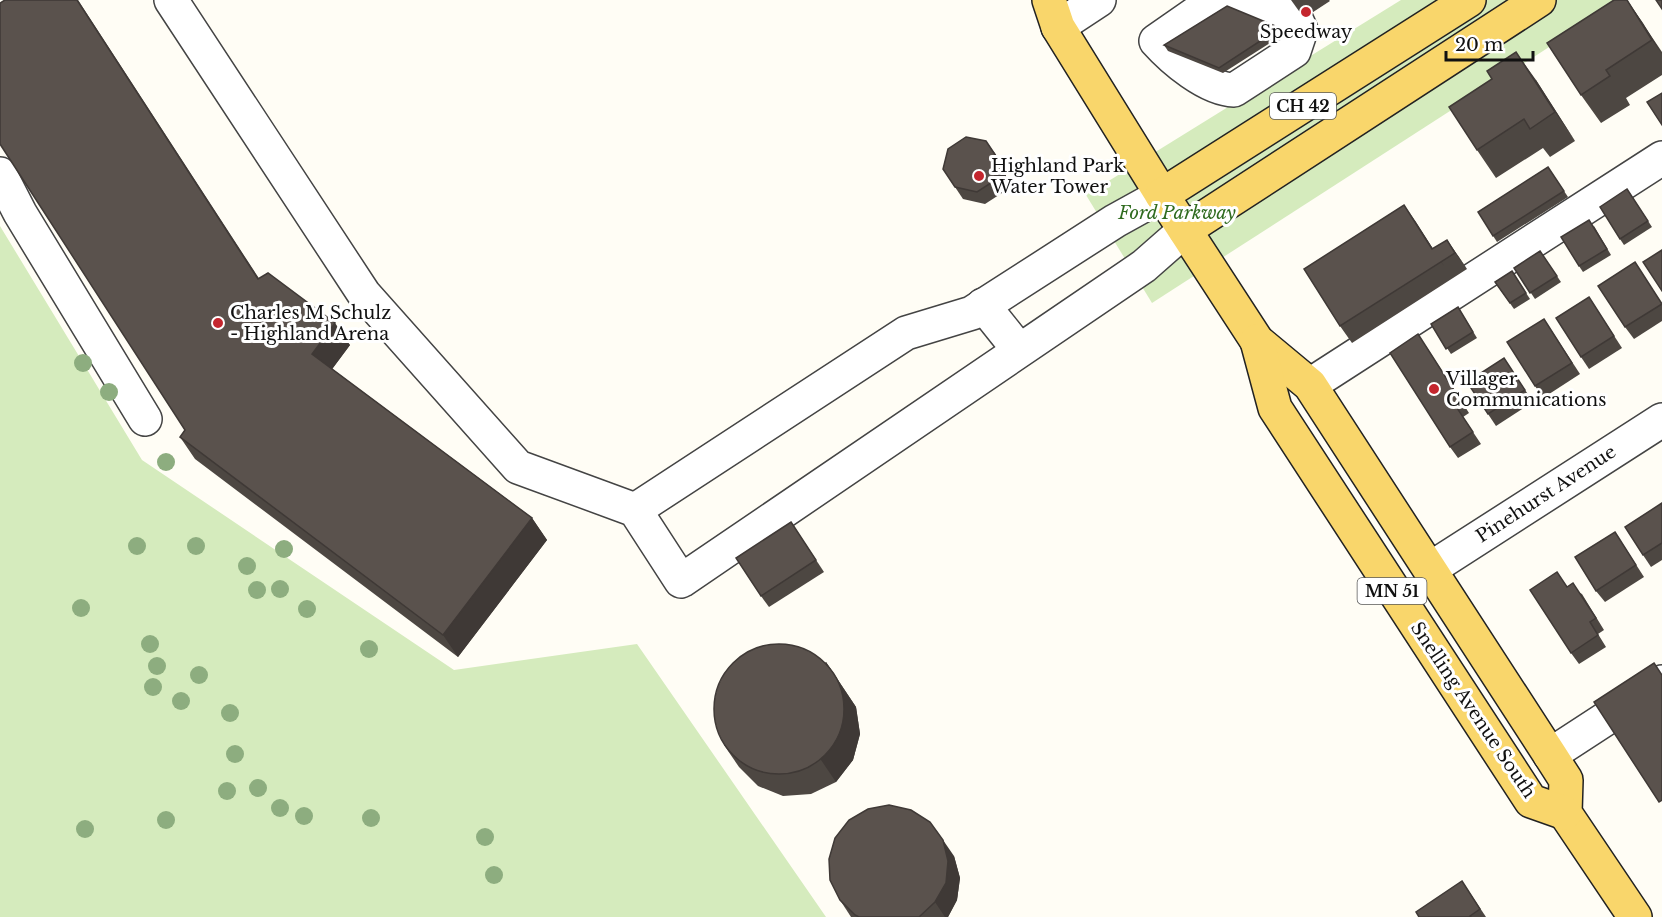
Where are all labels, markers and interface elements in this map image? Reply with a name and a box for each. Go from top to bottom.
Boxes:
marker: Speedway [1299,5,1313,19]
place label: Speedway [1260,21,1353,43]
scale bar [1446,24,1533,62]
text: 20 m [1455,34,1503,56]
road number: CH 42 [1270,93,1336,119]
place label: Highland Park Water Tower [990,155,1124,198]
marker: Highland Park Water Tower [972,169,986,183]
park label: Ford Parkway [1117,202,1237,224]
place label: Charles M Schulz - Highland Arena [230,302,391,345]
marker: Charles M Schulz - Highland Arena [211,316,225,330]
place label: Villager Communications [1445,368,1606,411]
marker: Villager Communications [1427,382,1441,396]
street label: Pinehurst Avenue [1472,441,1620,547]
road number: MN 51 [1358,578,1426,604]
street label: Snelling Avenue South [1406,618,1540,802]

